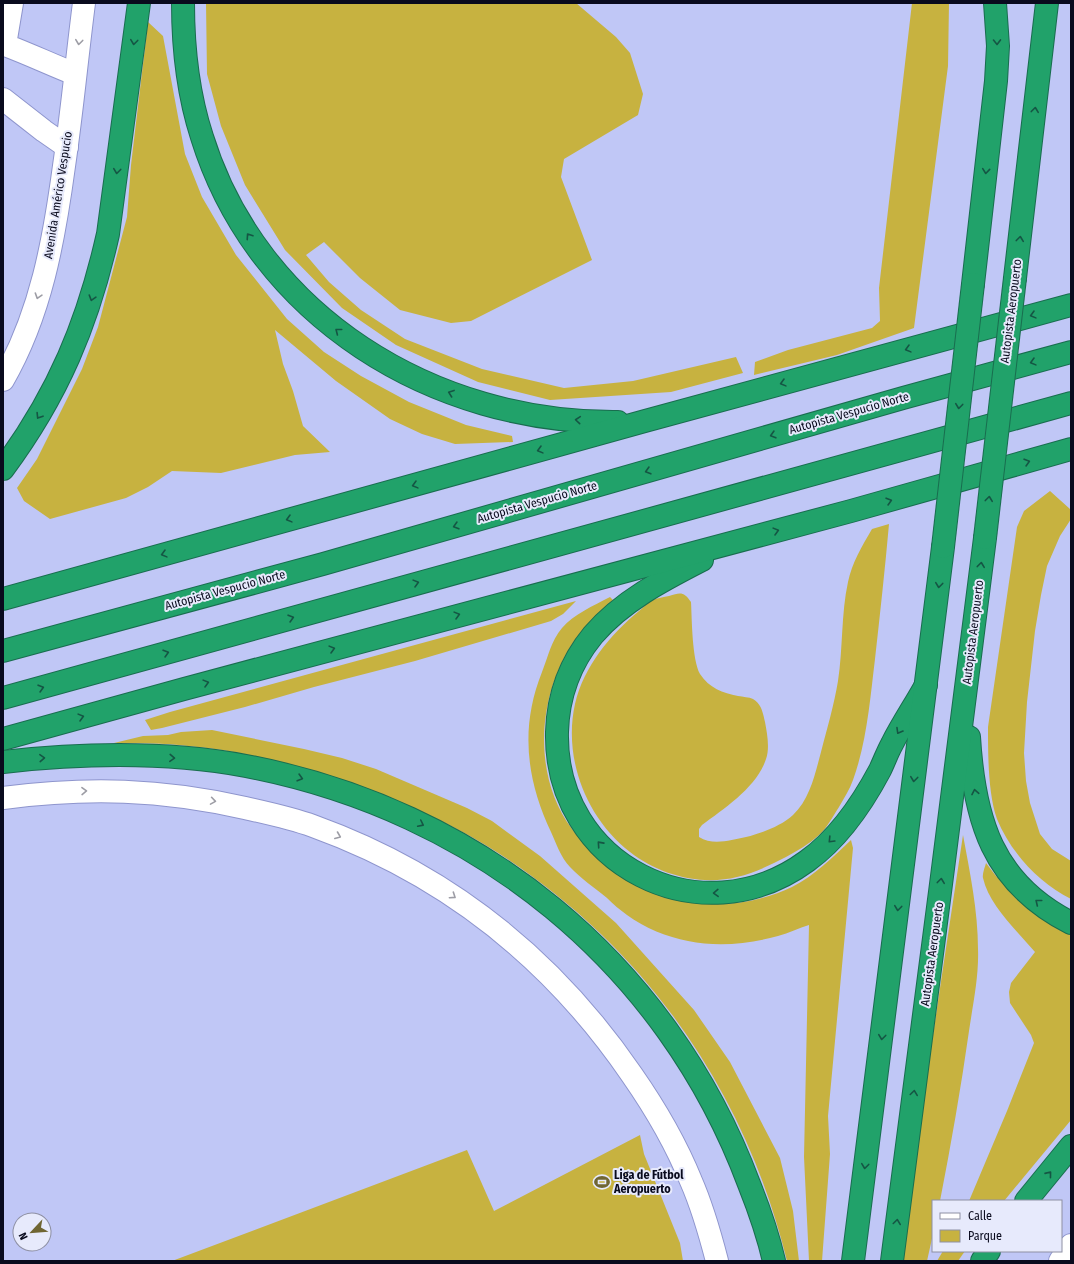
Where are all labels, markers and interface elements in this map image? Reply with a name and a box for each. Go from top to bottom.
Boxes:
one-way arrow [75,39,84,45]
one-way arrow [130,39,139,45]
one-way arrow [993,39,1002,45]
one-way arrow [1030,107,1039,113]
street label: Avenida Américo Vespucio [41,130,75,260]
one-way arrow [113,168,122,174]
one-way arrow [982,168,991,174]
one-way arrow [247,234,254,241]
one-way arrow [1015,236,1024,242]
street label: Autopista Aeropuerto [998,258,1024,364]
one-way arrow [35,293,43,300]
one-way arrow [88,294,97,301]
one-way arrow [1030,310,1037,319]
one-way arrow [335,329,342,336]
one-way arrow [905,344,912,353]
one-way arrow [1030,357,1037,366]
one-way arrow [779,378,786,387]
one-way arrow [448,389,455,397]
street label: Autopista Vespucio Norte [787,389,911,437]
one-way arrow [955,403,964,410]
one-way arrow [36,412,44,419]
one-way arrow [575,416,581,425]
one-way arrow [770,430,777,439]
one-way arrow [537,445,544,454]
one-way arrow [1024,458,1030,466]
one-way arrow [645,466,652,474]
street label: Autopista Vespucio Norte [475,478,599,526]
one-way arrow [411,480,418,488]
one-way arrow [984,496,993,502]
one-way arrow [885,497,892,506]
one-way arrow [286,514,293,523]
one-way arrow [453,521,459,529]
one-way arrow [773,528,780,536]
one-way arrow [161,549,168,558]
one-way arrow [976,562,985,568]
street label: Autopista Vespucio Norte [163,567,287,613]
one-way arrow [412,579,419,588]
street label: Autopista Aeropuerto [960,579,986,685]
one-way arrow [935,582,944,588]
one-way arrow [454,612,461,620]
one-way arrow [287,614,294,623]
one-way arrow [328,645,335,654]
one-way arrow [162,649,169,658]
one-way arrow [202,679,209,688]
one-way arrow [37,684,44,693]
one-way arrow [78,714,84,722]
one-way arrow [897,727,904,734]
one-way arrow [169,753,175,762]
one-way arrow [39,754,45,762]
one-way arrow [296,774,303,782]
one-way arrow [910,776,919,782]
one-way arrow [81,787,87,795]
one-way arrow [972,789,980,795]
one-way arrow [210,796,216,805]
one-way arrow [417,819,425,827]
one-way arrow [333,831,341,839]
one-way arrow [828,835,836,843]
one-way arrow [597,842,604,849]
one-way arrow [937,878,946,884]
one-way arrow [713,889,719,897]
one-way arrow [449,891,456,899]
one-way arrow [1035,900,1042,907]
street label: Autopista Aeropuerto [918,901,946,1007]
one-way arrow [894,905,903,911]
one-way arrow [878,1034,887,1040]
one-way arrow [909,1090,918,1097]
one-way arrow [861,1163,870,1169]
place label: Liga de Fútbol Aeropuerto [613,1168,684,1196]
one-way arrow [1044,1171,1051,1178]
sports icon: Liga de Fútbol Aeropuerto [593,1173,611,1191]
legend [932,1200,1062,1252]
text: Calle [968,1209,992,1223]
north arrow [12,1212,52,1252]
one-way arrow [892,1219,901,1225]
text: Parque [968,1229,1002,1243]
text: N [16,1230,31,1242]

